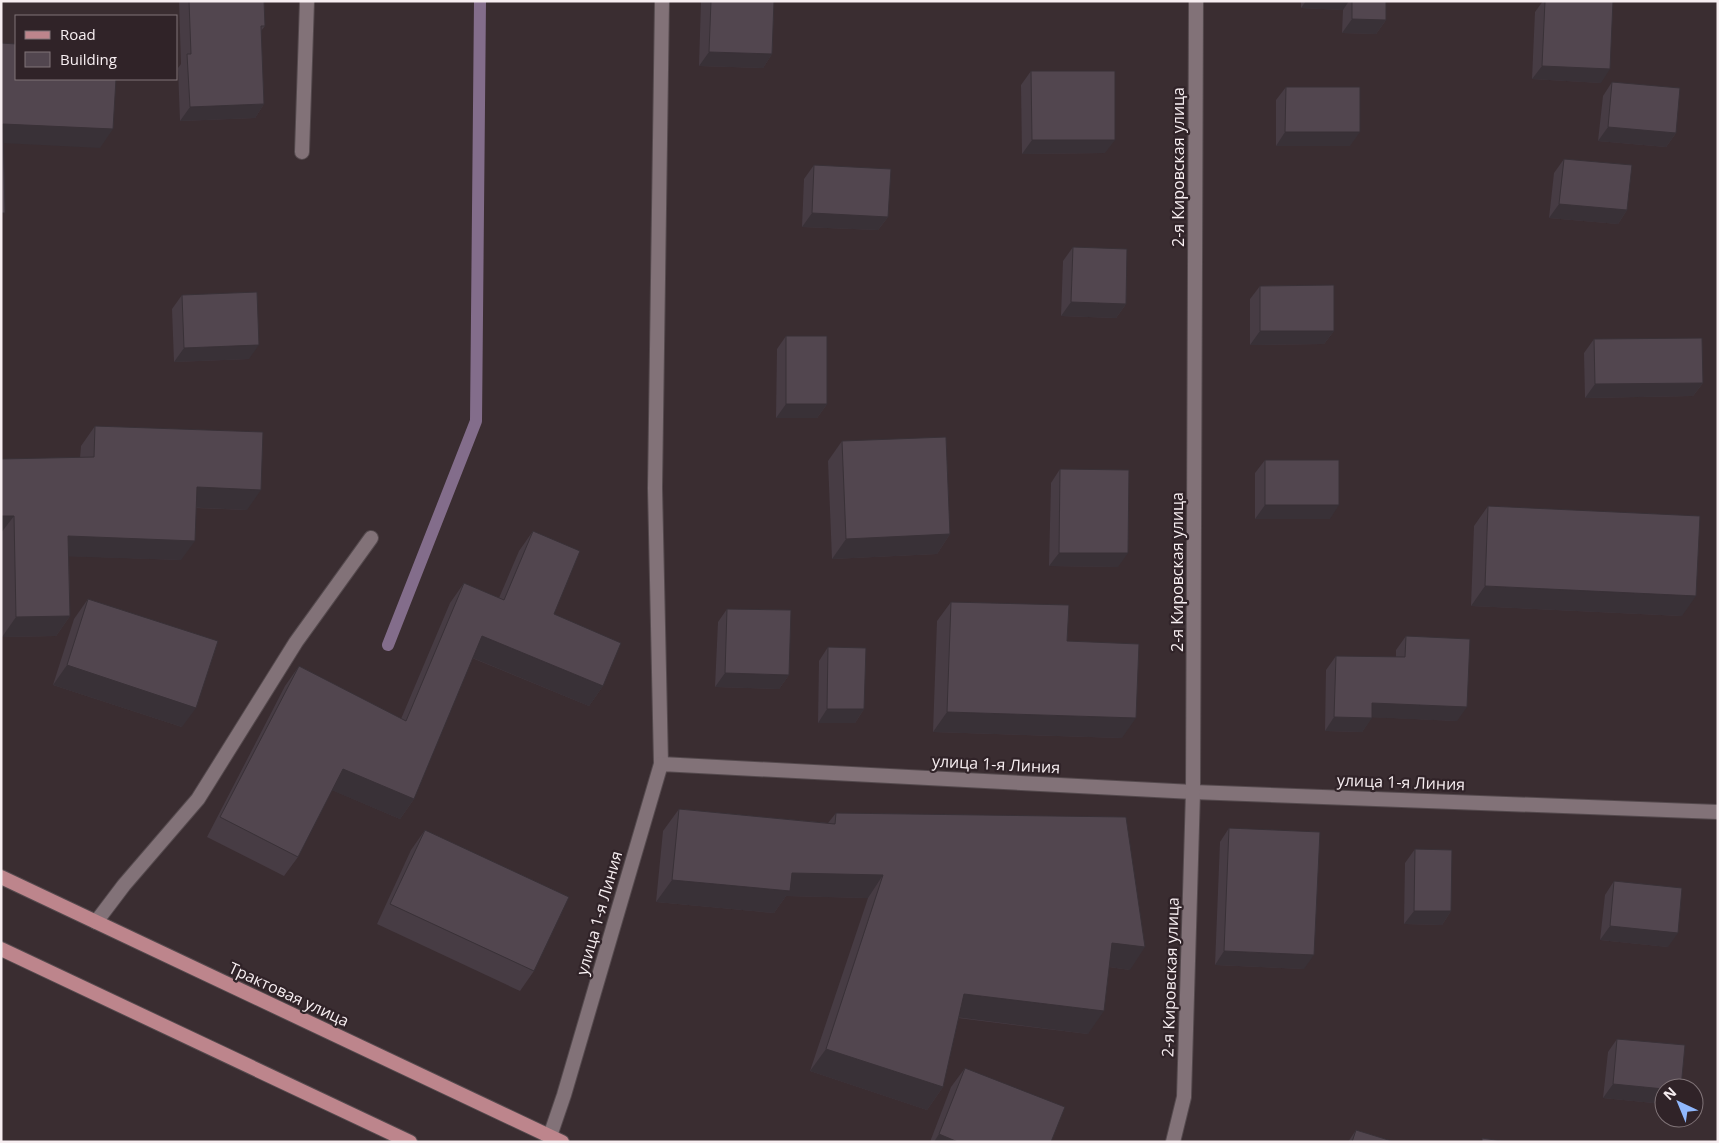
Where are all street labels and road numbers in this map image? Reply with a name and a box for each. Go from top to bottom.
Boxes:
street label: 2-я Кировская улица [1167,87,1189,247]
street label: 2-я Кировская улица [1166,492,1188,652]
street label: улица 1-я Линия [931,750,1061,778]
street label: улица 1-я Линия [1337,769,1465,795]
street label: улица 1-я Линия [571,848,627,978]
street label: 2-я Кировская улица [1156,897,1184,1057]
street label: Трактовая улица [225,957,353,1031]

